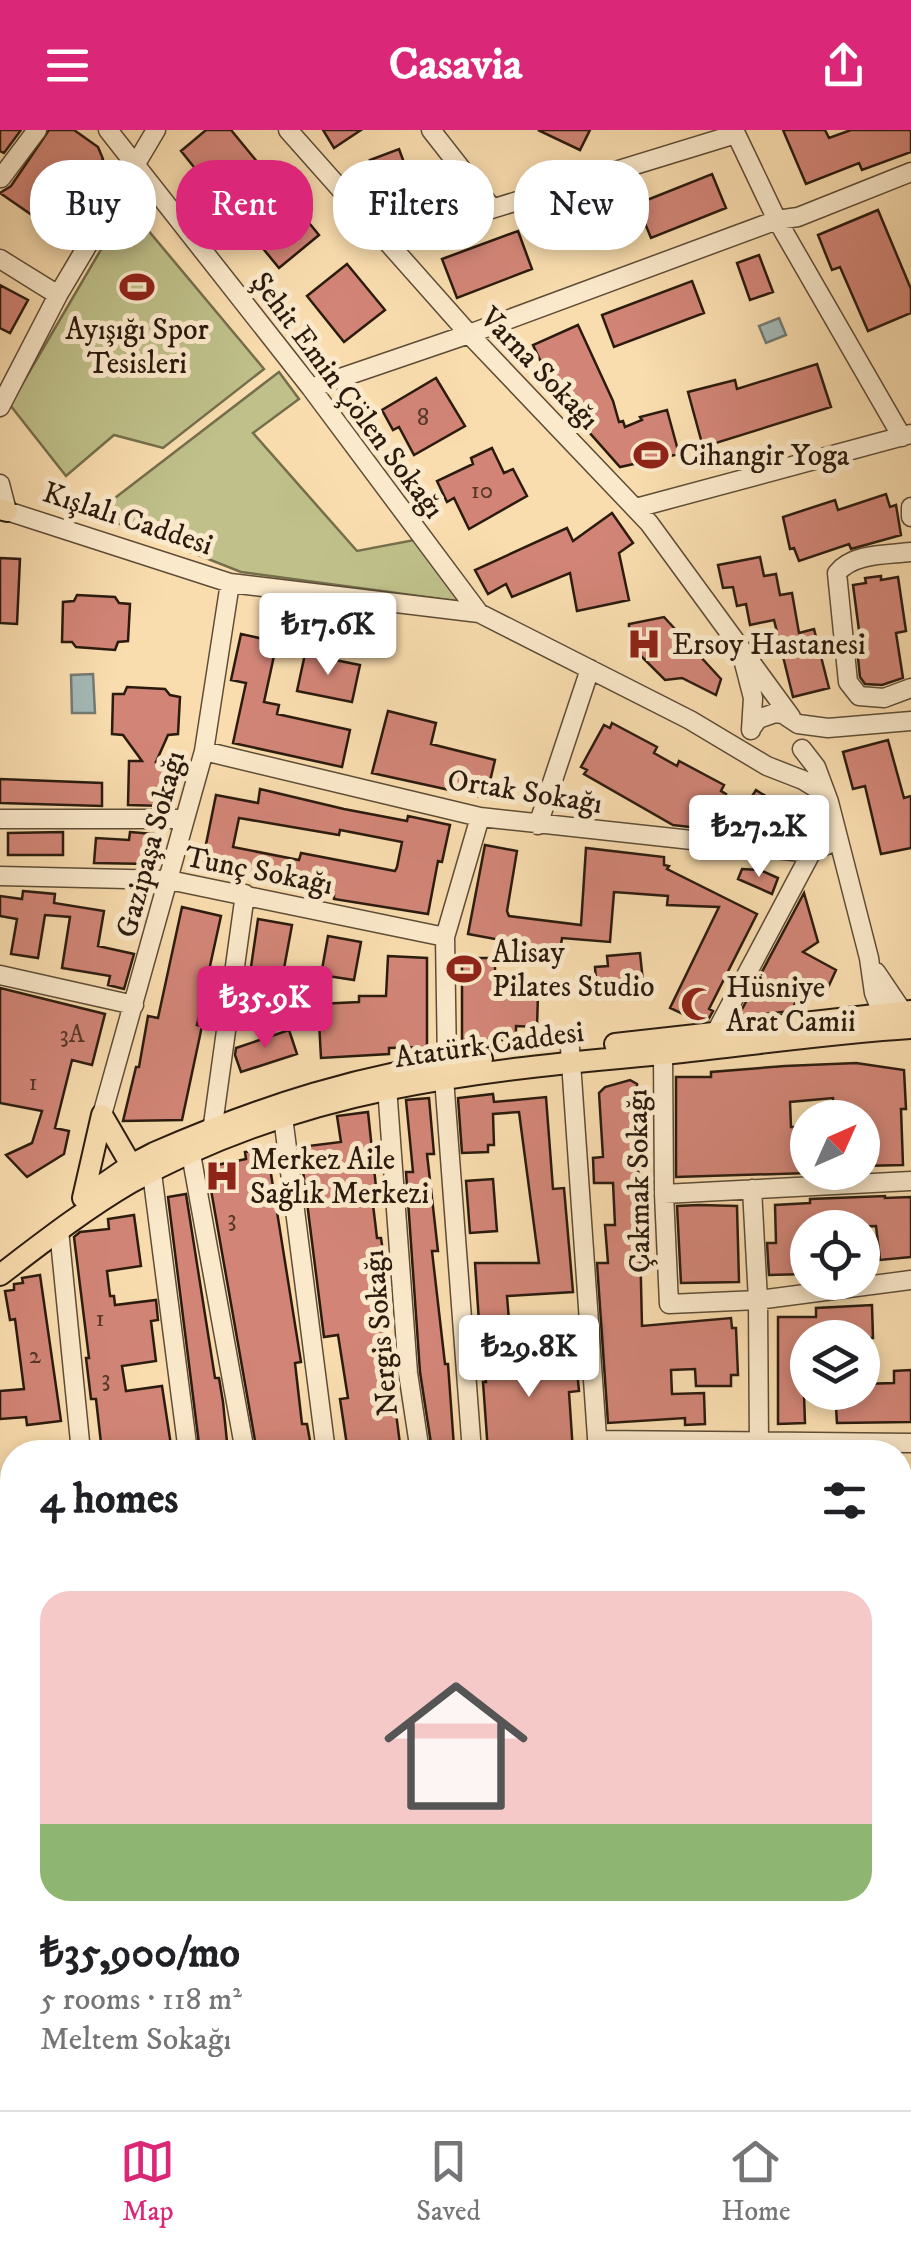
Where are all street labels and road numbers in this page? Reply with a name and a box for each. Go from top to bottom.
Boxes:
street label: Şehit Emin Çölen Sokağı [242,265,452,527]
street label: Varna Sokağı [471,299,606,438]
street label: Kışlalı Caddesi [38,475,217,564]
street label: Gazipaşa Sokağı [109,747,194,942]
street label: Ortak Sokağı [445,762,605,823]
street label: Tunç Sokağı [182,839,336,904]
street label: Atatürk Caddesi [392,1014,586,1077]
street label: Çakmak Sokağı [619,1089,660,1273]
street label: Nergis Sokağı [356,1248,407,1417]

